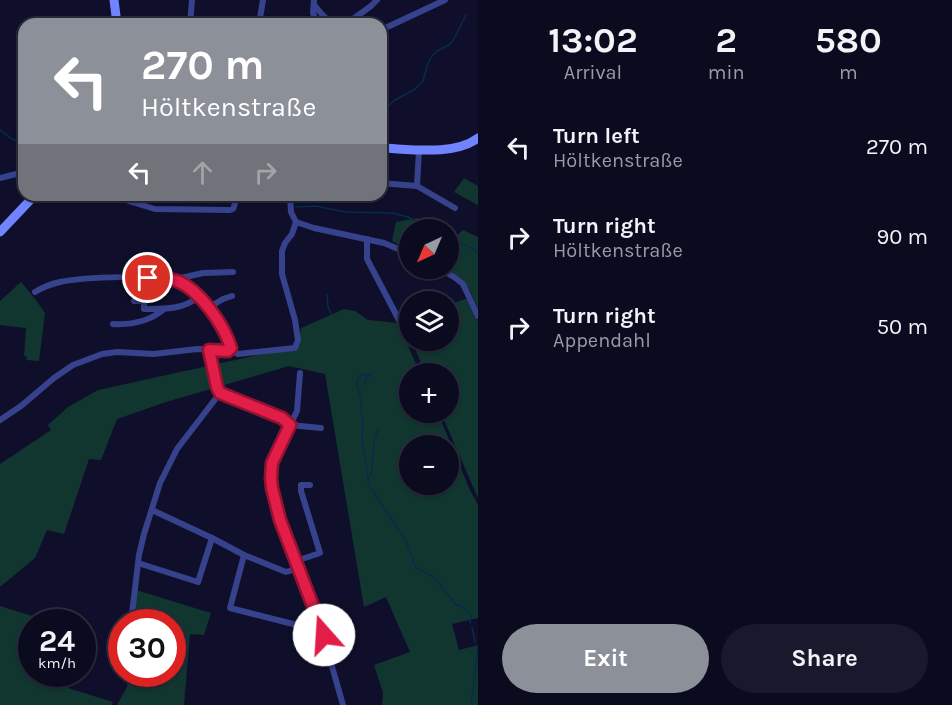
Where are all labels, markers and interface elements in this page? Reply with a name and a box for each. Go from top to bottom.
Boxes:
text: 13:02 [548,19,638,61]
text: 2 [715,19,737,61]
text: 580 [815,19,882,61]
text: 270 m [141,40,264,90]
icon: left [42,42,120,120]
text: Arrival [564,61,622,84]
text: min [708,61,745,84]
text: m [839,61,858,84]
text: Höltkenstraße [141,91,316,123]
text: Turn left [553,123,640,149]
icon: left [502,131,535,164]
text: 270 m [866,134,928,160]
text: Höltkenstraße [553,149,683,172]
icon: left [123,156,156,189]
icon: ahead [186,156,219,189]
icon: right [249,156,282,189]
text: Turn right [553,213,656,239]
north arrow [399,219,459,279]
map controls [399,219,459,495]
icon: right [502,221,535,254]
text: 90 m [876,224,928,250]
text: Höltkenstraße [553,239,683,262]
pin [122,252,173,303]
icon: arrive [131,261,164,294]
button: layers [399,291,459,351]
text: Turn right [553,303,656,329]
icon: right [502,311,535,344]
text: 50 m [877,314,928,340]
text: Appendahl [553,329,651,352]
button: + [399,363,459,423]
button: − [399,435,459,495]
position arrow [292,603,356,667]
speed limit sign: 30 [108,609,186,687]
text: 24 [39,623,75,659]
button: Exit [502,624,709,693]
button: Share [721,624,928,693]
text: km/h [38,654,76,672]

